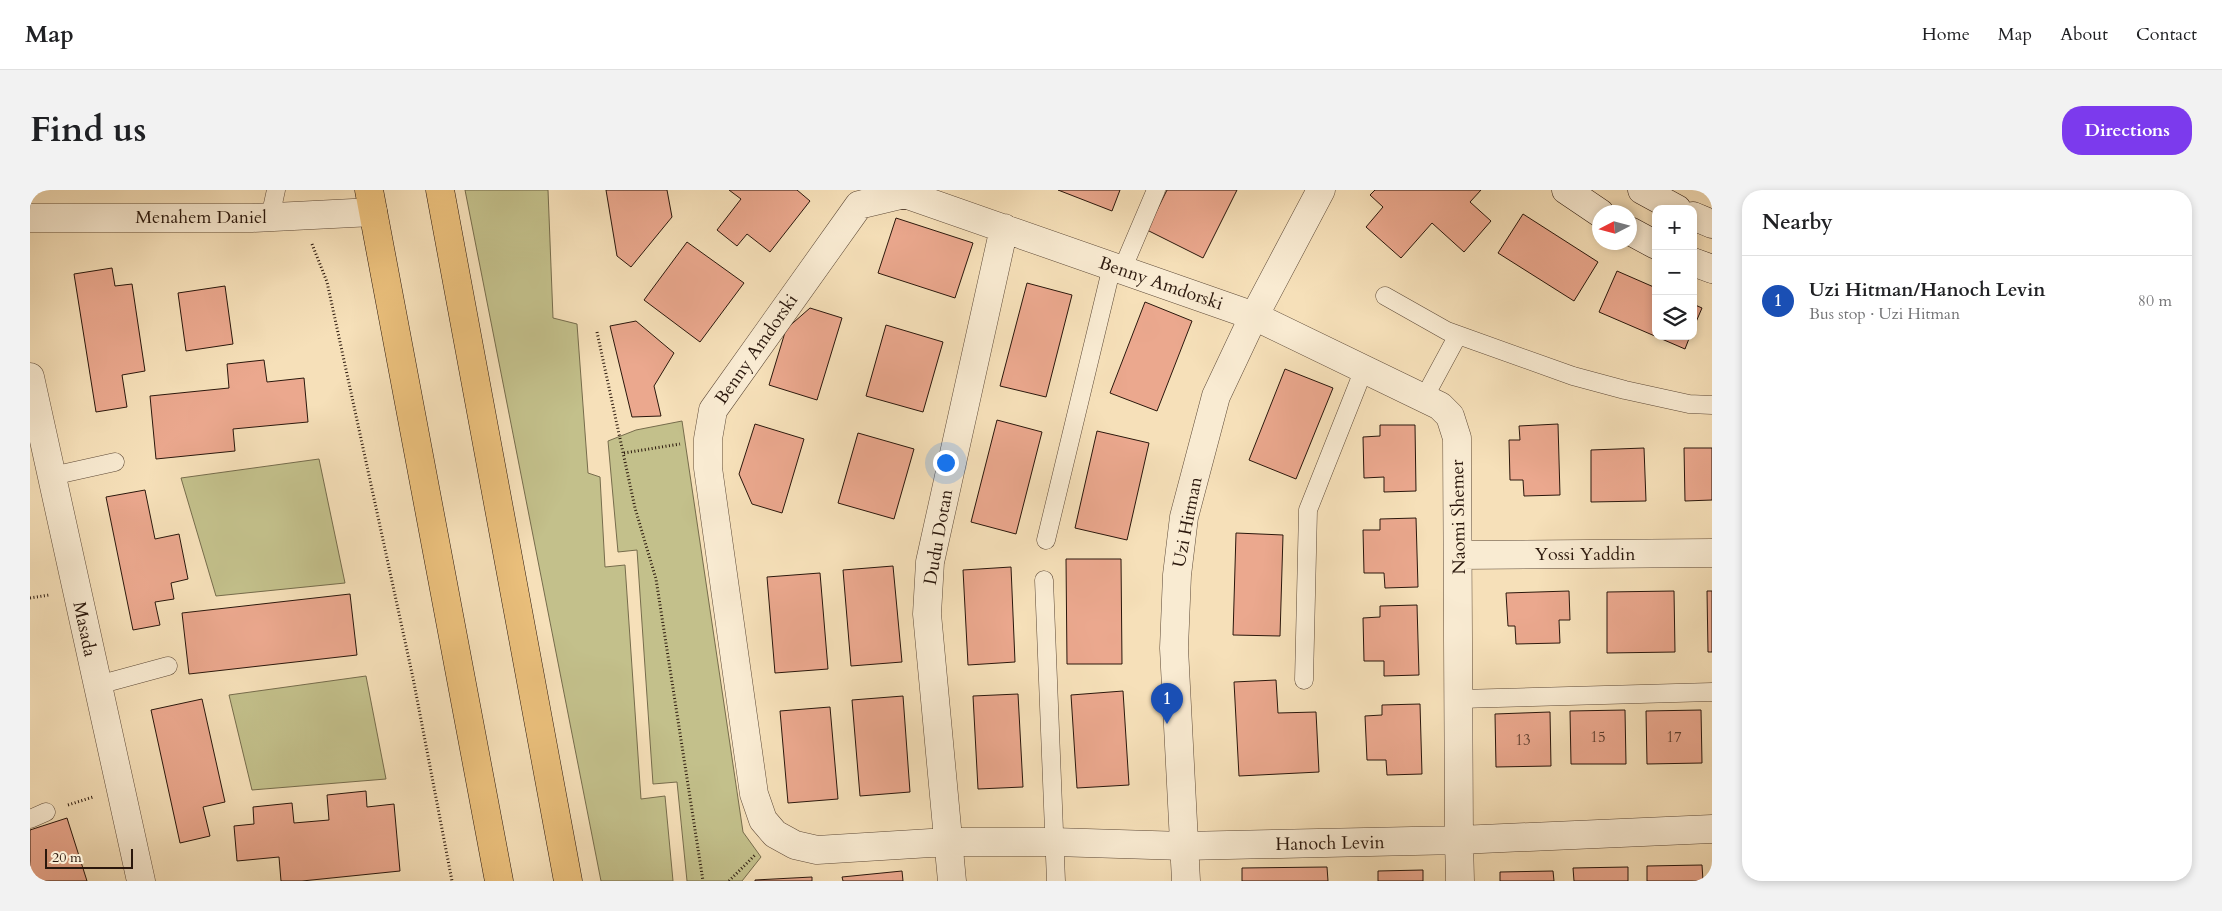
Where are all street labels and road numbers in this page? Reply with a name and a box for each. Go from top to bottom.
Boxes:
street label: Menahem Daniel [135,205,267,230]
street label: Benny Amdorski [1095,251,1226,316]
street label: Benny Amdorski [709,289,804,410]
street label: Naomi Shemer [1445,459,1472,575]
street label: Uzi Hitman [1166,474,1209,569]
street label: Dudu Dotan [918,486,959,587]
street label: Yossi Yaddin [1535,542,1636,567]
street label: Masada [66,599,103,659]
street label: Hanoch Levin [1275,830,1386,857]

